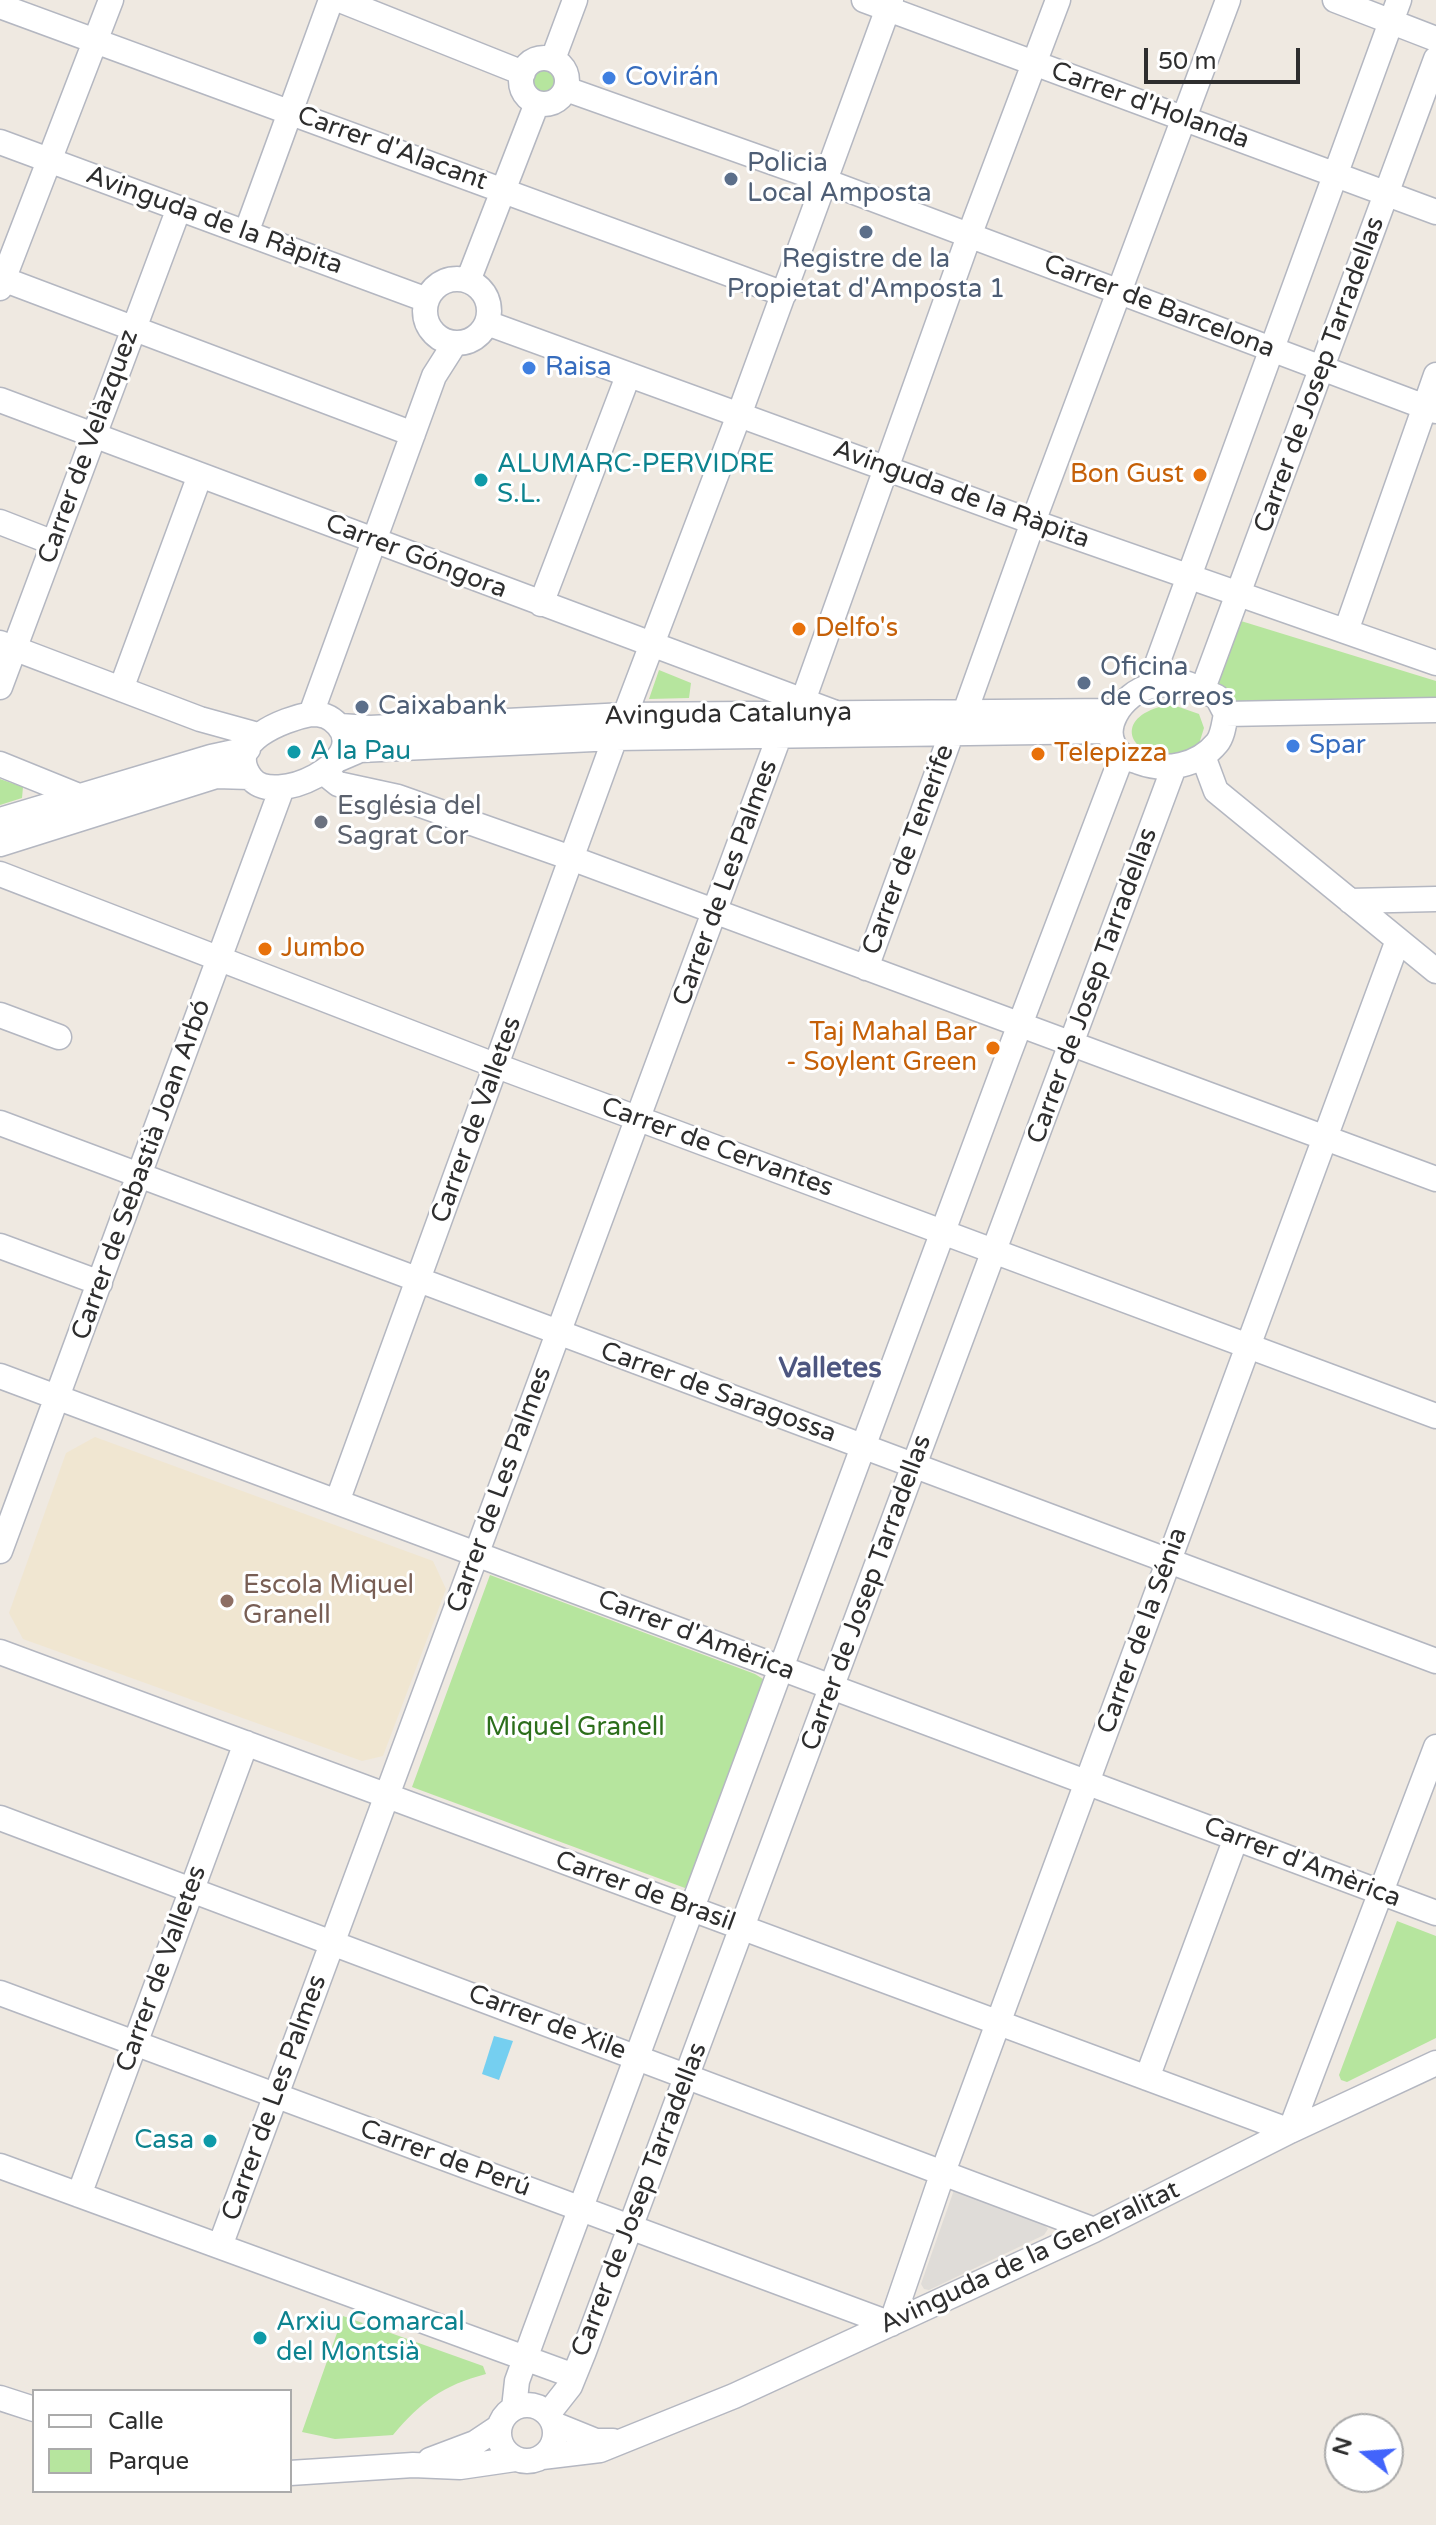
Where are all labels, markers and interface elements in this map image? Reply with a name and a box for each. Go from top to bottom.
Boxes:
scale bar [1148,32,1304,82]
text: 50 m [1158,47,1216,76]
street label: Carrer d'Holanda [1047,56,1253,156]
place label: Covirán [625,62,719,94]
marker: Covirán [600,69,618,87]
street label: Carrer d'Alacant [293,100,491,198]
place label: Policia Local Amposta [747,148,932,210]
street label: Avinguda de la Ràpita [81,160,347,282]
marker: Policia Local Amposta [722,170,740,188]
street label: Carrer de Josep Tarradellas [1248,213,1392,537]
marker: Registre de la Propietat d'Amposta 1 [857,223,875,241]
place label: Registre de la Propietat d'Amposta 1 [727,244,1005,306]
street label: Carrer de Barcelona [1039,249,1279,365]
street label: Carrer de Velàzquez [32,326,146,568]
place label: Raisa [545,352,612,384]
marker: Raisa [520,359,538,377]
street label: Avinguda de la Ràpita [828,434,1094,556]
place label: ALUMARC-PERVIDRE S.L. [497,449,774,510]
place label: Bon Gust [1070,459,1184,491]
marker: Bon Gust [1191,466,1209,484]
marker: ALUMARC-PERVIDRE S.L. [472,471,490,489]
street label: Carrer Góngora [321,508,511,606]
place label: Delfo's [815,613,898,645]
marker: Delfo's [790,620,808,638]
place label: Oficina de Correos [1100,652,1234,714]
marker: Oficina de Correos [1075,674,1093,692]
place label: Caixabank [378,691,507,723]
street label: Avinguda Catalunya [604,697,852,733]
marker: Caixabank [353,698,371,716]
place label: Spar [1309,730,1366,762]
place label: A la Pau [310,736,411,768]
marker: Spar [1284,737,1302,755]
place label: Telepizza [1054,738,1167,770]
street label: Carrer de Tenerife [856,741,962,959]
marker: A la Pau [285,743,303,761]
marker: Telepizza [1029,745,1047,763]
street label: Carrer de Les Palmes [667,756,785,1010]
place label: Església del Sagrat Cor [337,791,481,852]
marker: Església del Sagrat Cor [312,813,330,831]
street label: Carrer de Josep Tarradellas [1021,824,1165,1148]
place label: Jumbo [281,933,365,965]
marker: Jumbo [256,940,274,958]
street label: Carrer de Sebastià Joan Arbó [66,996,218,1344]
street label: Carrer de Valletes [425,1013,529,1227]
place label: Taj Mahal Bar - Soylent Green [786,1017,977,1078]
marker: Taj Mahal Bar - Soylent Green [984,1039,1002,1057]
street label: Carrer de Cervantes [597,1092,837,1204]
street label: Carrer de Saragossa [596,1336,840,1450]
district label: Valletes [778,1353,882,1387]
street label: Carrer de Les Palmes [441,1363,559,1617]
street label: Carrer de Josep Tarradellas [795,1431,939,1755]
street label: Carrer de la Sénia [1091,1524,1195,1738]
place label: Escola Miquel Granell [243,1570,414,1632]
street label: Carrer d'Amèrica [593,1584,799,1688]
marker: Escola Miquel Granell [218,1592,236,1610]
park label: Miquel Granell [485,1712,665,1744]
street label: Carrer d'Amèrica [1199,1811,1405,1915]
street label: Carrer de Brasil [551,1845,739,1939]
street label: Carrer de Valletes [110,1862,214,2076]
street label: Carrer de Les Palmes [216,1971,334,2225]
street label: Carrer de Xile [464,1979,630,2067]
street label: Carrer de Josep Tarradellas [566,2039,714,2361]
street label: Carrer de Perú [355,2114,535,2204]
place label: Casa [134,2125,194,2157]
marker: Casa [201,2132,219,2150]
street label: Avinguda de la Generalitat [875,2175,1185,2341]
place label: Arxiu Comarcal del Montsià [276,2307,465,2368]
marker: Arxiu Comarcal del Montsià [251,2329,269,2347]
legend [32,2389,292,2493]
text: Calle [108,2407,164,2436]
north arrow [1324,2413,1404,2493]
text: N [1328,2434,1358,2459]
text: Parque [108,2447,189,2476]

